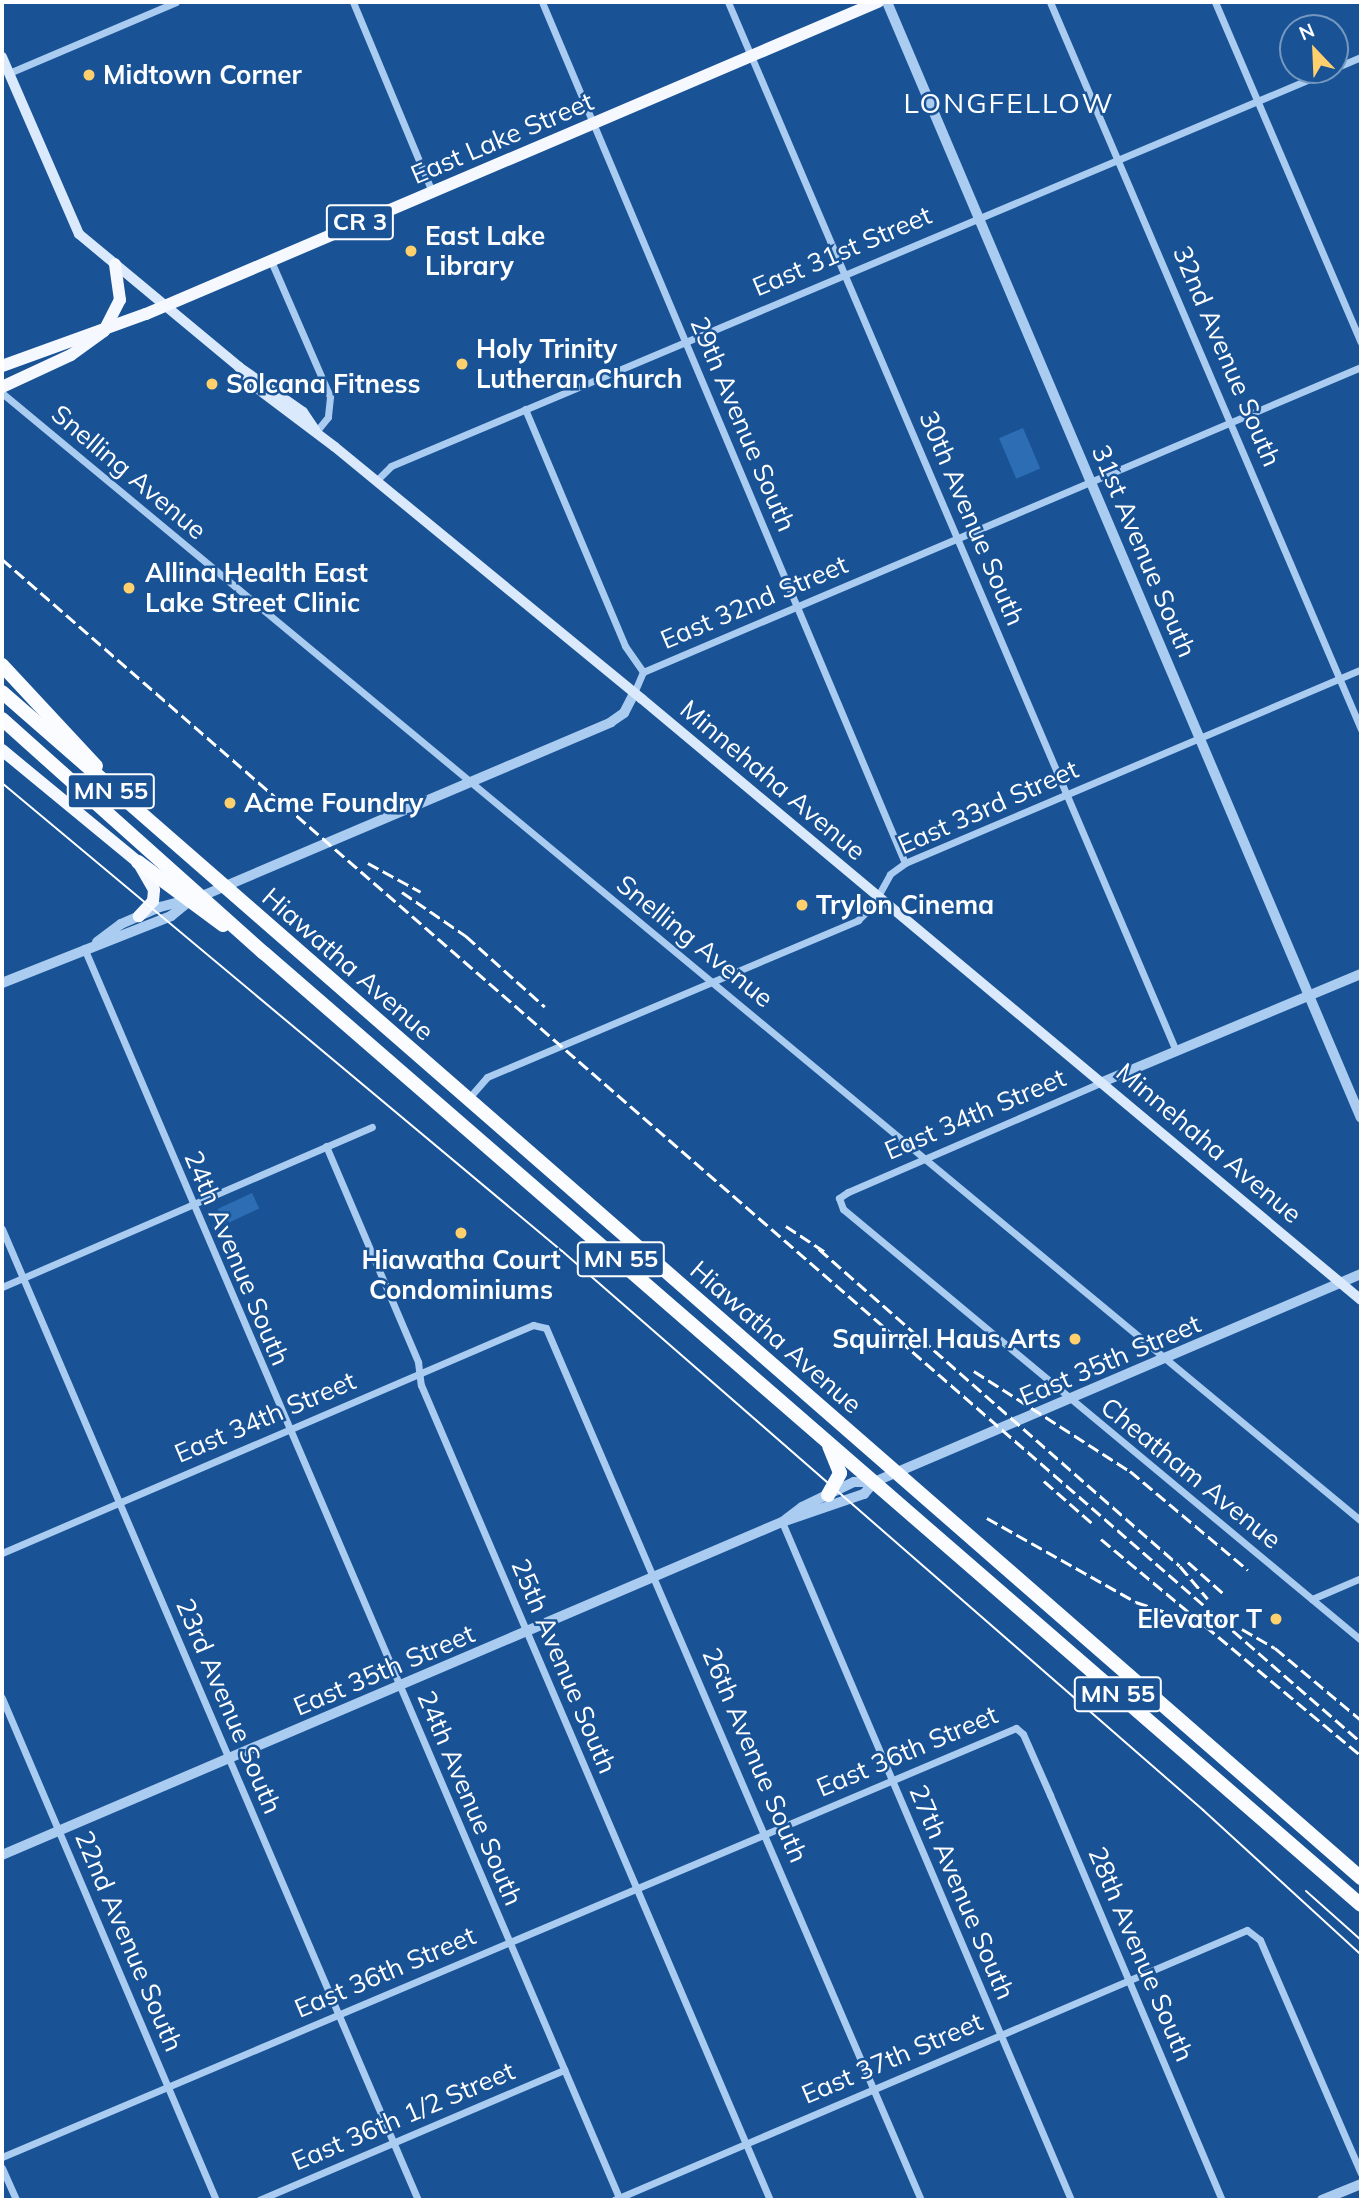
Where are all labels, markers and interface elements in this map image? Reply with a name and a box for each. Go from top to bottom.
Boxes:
north arrow [1279,14,1349,84]
text: N [1295,18,1318,45]
place label: Midtown Corner [103,59,302,91]
marker: Midtown Corner [81,67,97,83]
street label: East Lake Street [406,86,598,190]
district label: LONGFELLOW [905,86,1113,120]
street label: East 31st Street [748,199,936,303]
road number: CR 3 [325,202,395,243]
place label: East Lake Library [425,220,545,282]
street label: 32nd Avenue South [1166,241,1288,471]
marker: East Lake Library [403,243,419,259]
street label: 29th Avenue South [684,312,802,536]
place label: Holy Trinity Lutheran Church [476,333,682,394]
marker: Holy Trinity Lutheran Church [454,356,470,372]
place label: Solcana Fitness [226,368,421,400]
marker: Solcana Fitness [204,376,220,392]
street label: Snelling Avenue [45,398,213,546]
street label: 30th Avenue South [913,406,1031,630]
street label: 31st Avenue South [1085,440,1203,662]
street label: East 32nd Street [656,549,852,655]
place label: Allina Health East Lake Street Clinic [145,557,368,618]
marker: Allina Health East Lake Street Clinic [119,578,139,598]
street label: Minnehaha Avenue [674,693,872,867]
street label: East 33rd Street [893,753,1083,861]
road number: MN 55 [66,770,156,812]
place label: Acme Foundry [244,787,423,819]
marker: Acme Foundry [222,795,238,811]
street label: Snelling Avenue [610,868,780,1014]
street label: Hiawatha Avenue [256,881,440,1047]
place label: Trylon Cinema [816,889,994,921]
marker: Trylon Cinema [794,897,810,913]
street label: Minnehaha Avenue [1110,1056,1308,1230]
street label: East 34th Street [880,1062,1070,1166]
street label: 24th Avenue South [178,1146,296,1370]
marker: Hiawatha Court Condominiums [453,1225,469,1241]
road number: MN 55 [576,1238,666,1280]
place label: Hiawatha Court Condominiums [361,1244,561,1306]
street label: Hiawatha Avenue [684,1254,868,1420]
street label: East 35th Street [1015,1308,1205,1412]
place label: Squirrel Haus Arts [832,1323,1061,1355]
marker: Squirrel Haus Arts [1067,1331,1083,1347]
street label: East 34th Street [170,1365,360,1469]
street label: Cheatham Avenue [1095,1391,1287,1555]
street label: 25th Avenue South [505,1554,623,1778]
street label: 23rd Avenue South [170,1594,288,1818]
place label: Elevator T [1137,1603,1262,1635]
marker: Elevator T [1268,1611,1284,1627]
street label: East 35th Street [289,1618,479,1722]
street label: 26th Avenue South [696,1643,814,1867]
road number: MN 55 [1072,1674,1164,1714]
street label: 24th Avenue South [411,1686,529,1910]
street label: East 36th Street [812,1699,1002,1803]
street label: 27th Avenue South [903,1780,1021,2004]
street label: 22nd Avenue South [68,1826,190,2056]
street label: 28th Avenue South [1082,1842,1200,2066]
street label: East 36th Street [290,1920,480,2024]
street label: East 37th Street [797,2006,987,2110]
street label: East 36th 1/2 Street [287,2055,519,2177]

